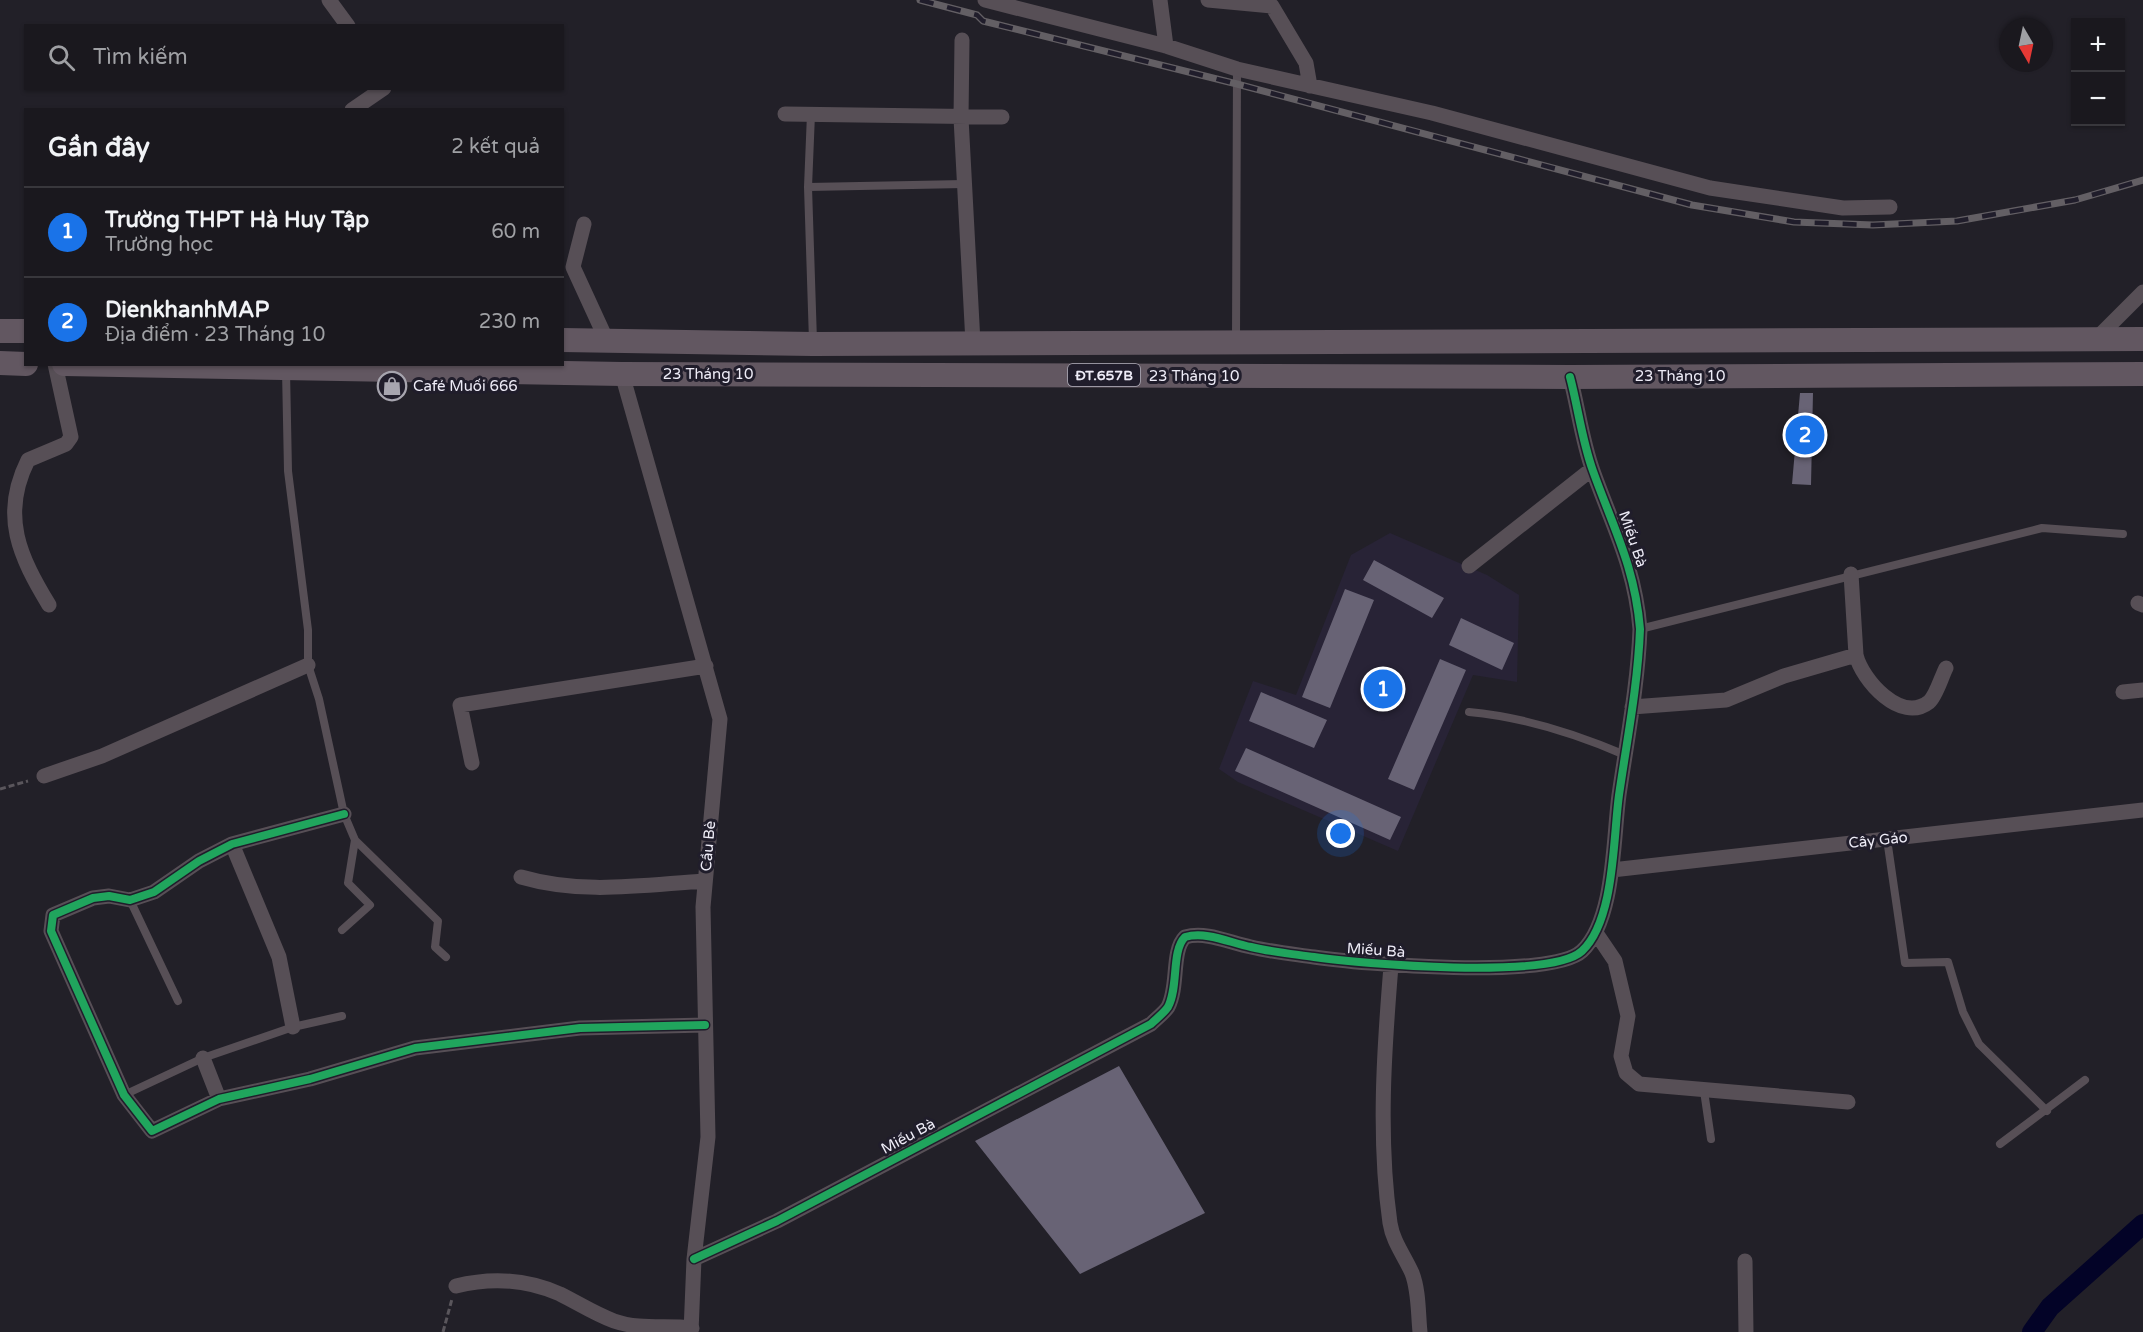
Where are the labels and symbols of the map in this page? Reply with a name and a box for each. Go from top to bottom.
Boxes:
north arrow [1999,18,2053,72]
road number: ĐT.657B [1068,364,1140,386]
street label: 23 Tháng 10 [663,365,753,383]
street label: 23 Tháng 10 [1149,367,1239,385]
street label: 23 Tháng 10 [1635,367,1725,385]
shop icon: Café Muối 666 [376,370,408,402]
place label: Café Muối 666 [413,377,518,395]
pin: 2 [1786,412,1824,458]
street label: Miếu Bà [1615,508,1651,570]
pin: 1 [1364,666,1402,712]
your location [1326,819,1355,848]
street label: Cầu Bè [697,820,719,872]
street label: Cây Gáo [1847,828,1909,852]
street label: Miếu Bà [1346,939,1406,961]
street label: Miếu Bà [878,1114,938,1158]

